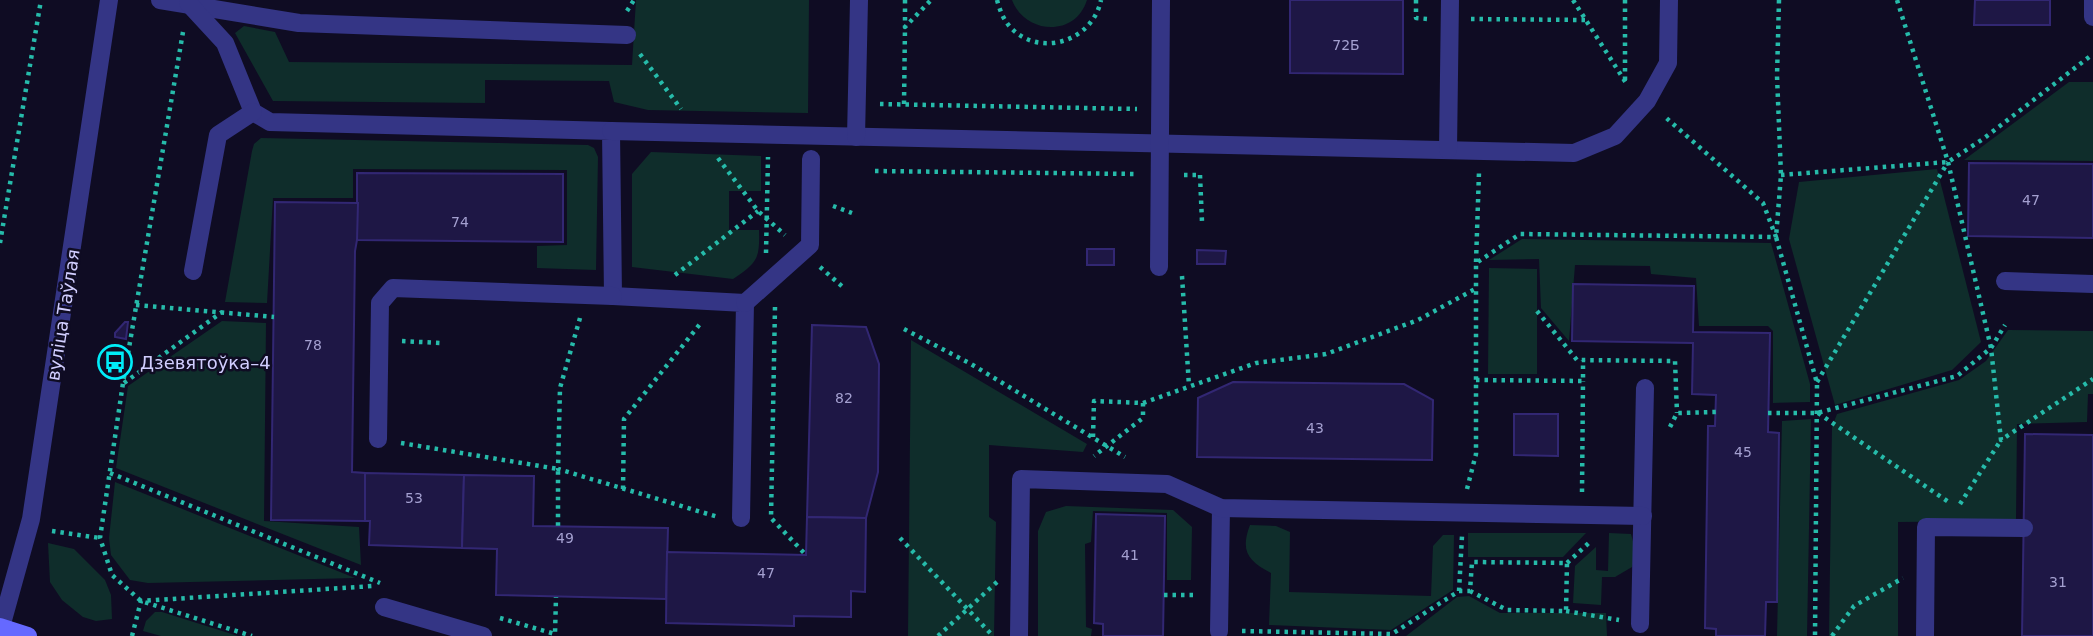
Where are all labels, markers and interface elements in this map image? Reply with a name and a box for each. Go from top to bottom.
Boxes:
house number: 72Б [1332,37,1360,53]
house number: 47 [2022,192,2040,208]
house number: 74 [451,214,469,230]
street label: вуліца Таўлая [42,248,84,382]
house number: 78 [304,337,322,353]
bus stop icon: Дзевятоўка–4 [96,343,134,381]
place label: Дзевятоўка–4 [140,352,271,373]
house number: 82 [835,390,853,406]
house number: 43 [1306,420,1324,436]
house number: 45 [1734,444,1752,460]
house number: 53 [405,490,423,506]
house number: 49 [556,530,574,546]
house number: 41 [1121,547,1139,563]
house number: 47 [757,565,775,581]
house number: 31 [2049,574,2067,590]

